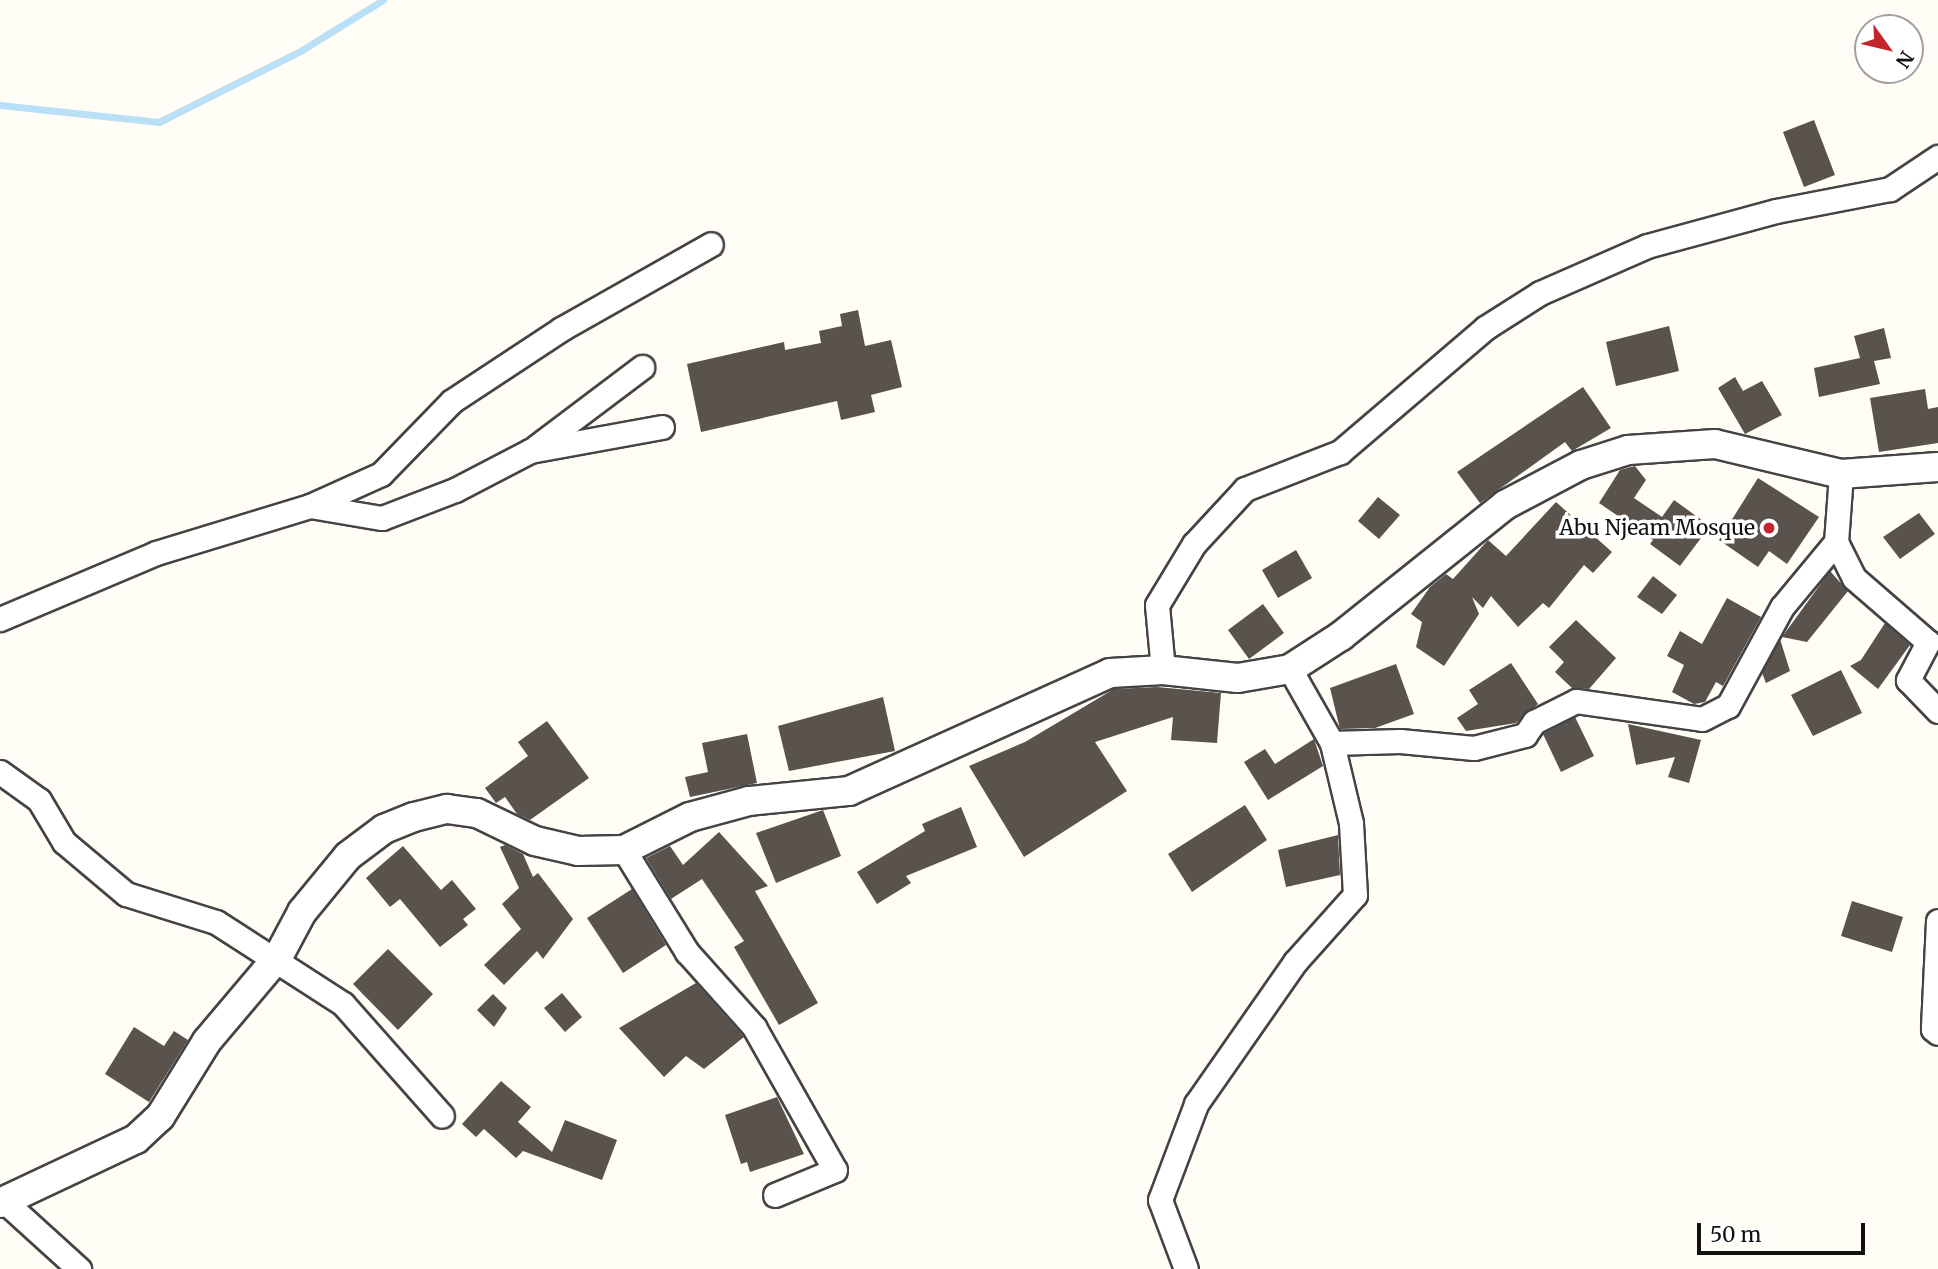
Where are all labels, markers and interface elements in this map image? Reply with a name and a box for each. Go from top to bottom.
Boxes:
north arrow [1854,14,1924,84]
text: N [1891,47,1919,73]
place label: Abu Njeam Mosque [1559,515,1755,541]
marker: Abu Njeam Mosque [1761,520,1777,536]
scale bar [1700,1210,1868,1254]
text: 50 m [1710,1221,1761,1248]

